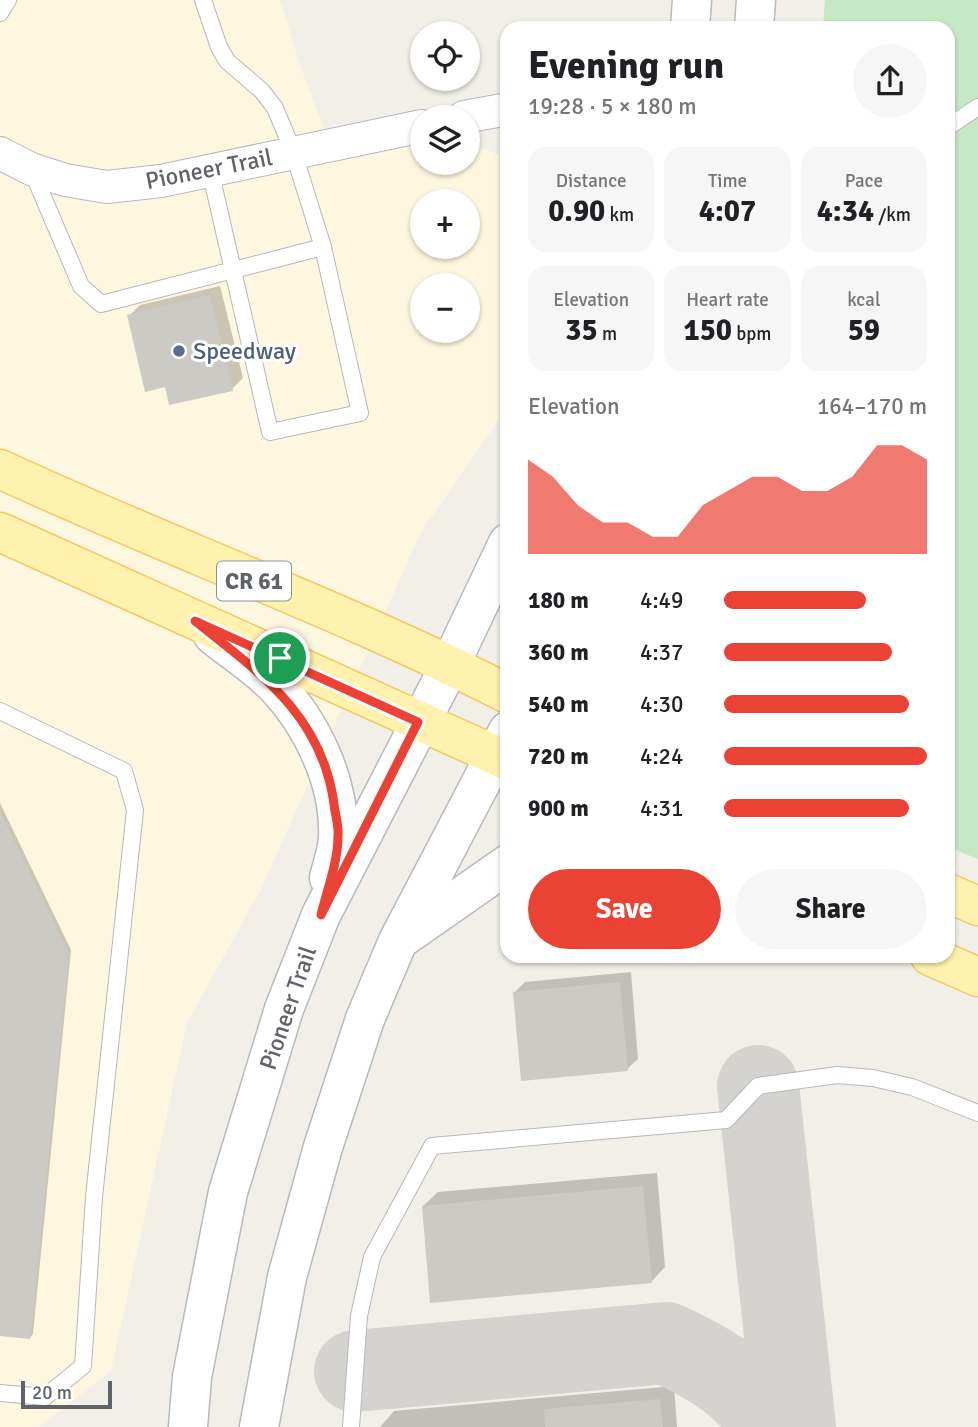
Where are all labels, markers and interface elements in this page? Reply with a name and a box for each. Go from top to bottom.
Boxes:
map controls [410,21,480,343]
button: locate [410,21,480,91]
text: Evening run [528,42,724,89]
button: share [853,44,927,118]
text: 19:28 · 5 × 180 m [528,92,697,121]
button: layers [410,105,480,175]
street label: Pioneer Trail [143,142,275,196]
text: Distance [556,169,627,193]
text: Time [708,169,747,193]
text: Pace [845,169,883,193]
button: + [410,189,480,259]
text: 0.90 [548,193,605,230]
text: 4:07 [699,193,756,230]
text: 4:34 [817,193,874,230]
text: km [605,203,634,227]
text: /km [874,203,911,227]
button: − [410,273,480,343]
text: Elevation [553,288,629,312]
text: Heart rate [686,288,769,312]
text: kcal [847,288,880,312]
text: 35 [565,312,598,349]
text: 150 [683,312,732,349]
text: 59 [848,312,880,349]
text: m [598,322,617,346]
text: bpm [732,322,772,346]
place label: Speedway [193,336,296,366]
marker: Speedway [171,343,187,359]
text: Elevation [528,392,620,421]
text: 164–170 m [817,392,927,421]
road number: CR 61 [217,562,291,600]
text: 180 m [528,586,589,615]
text: 4:49 [640,586,683,615]
pin [250,628,310,688]
text: 360 m [528,638,589,667]
text: 4:37 [640,638,683,667]
icon: arrive [261,639,299,677]
text: 540 m [528,690,589,719]
text: 4:30 [640,690,683,719]
text: 720 m [528,742,589,771]
text: 4:24 [640,742,683,771]
text: 900 m [528,794,589,823]
text: 4:31 [640,794,683,823]
button: Save [528,869,721,949]
button: Share [735,869,927,949]
street label: Pioneer Trail [253,942,323,1074]
scale bar [21,1378,112,1410]
text: 20 m [32,1381,72,1405]

